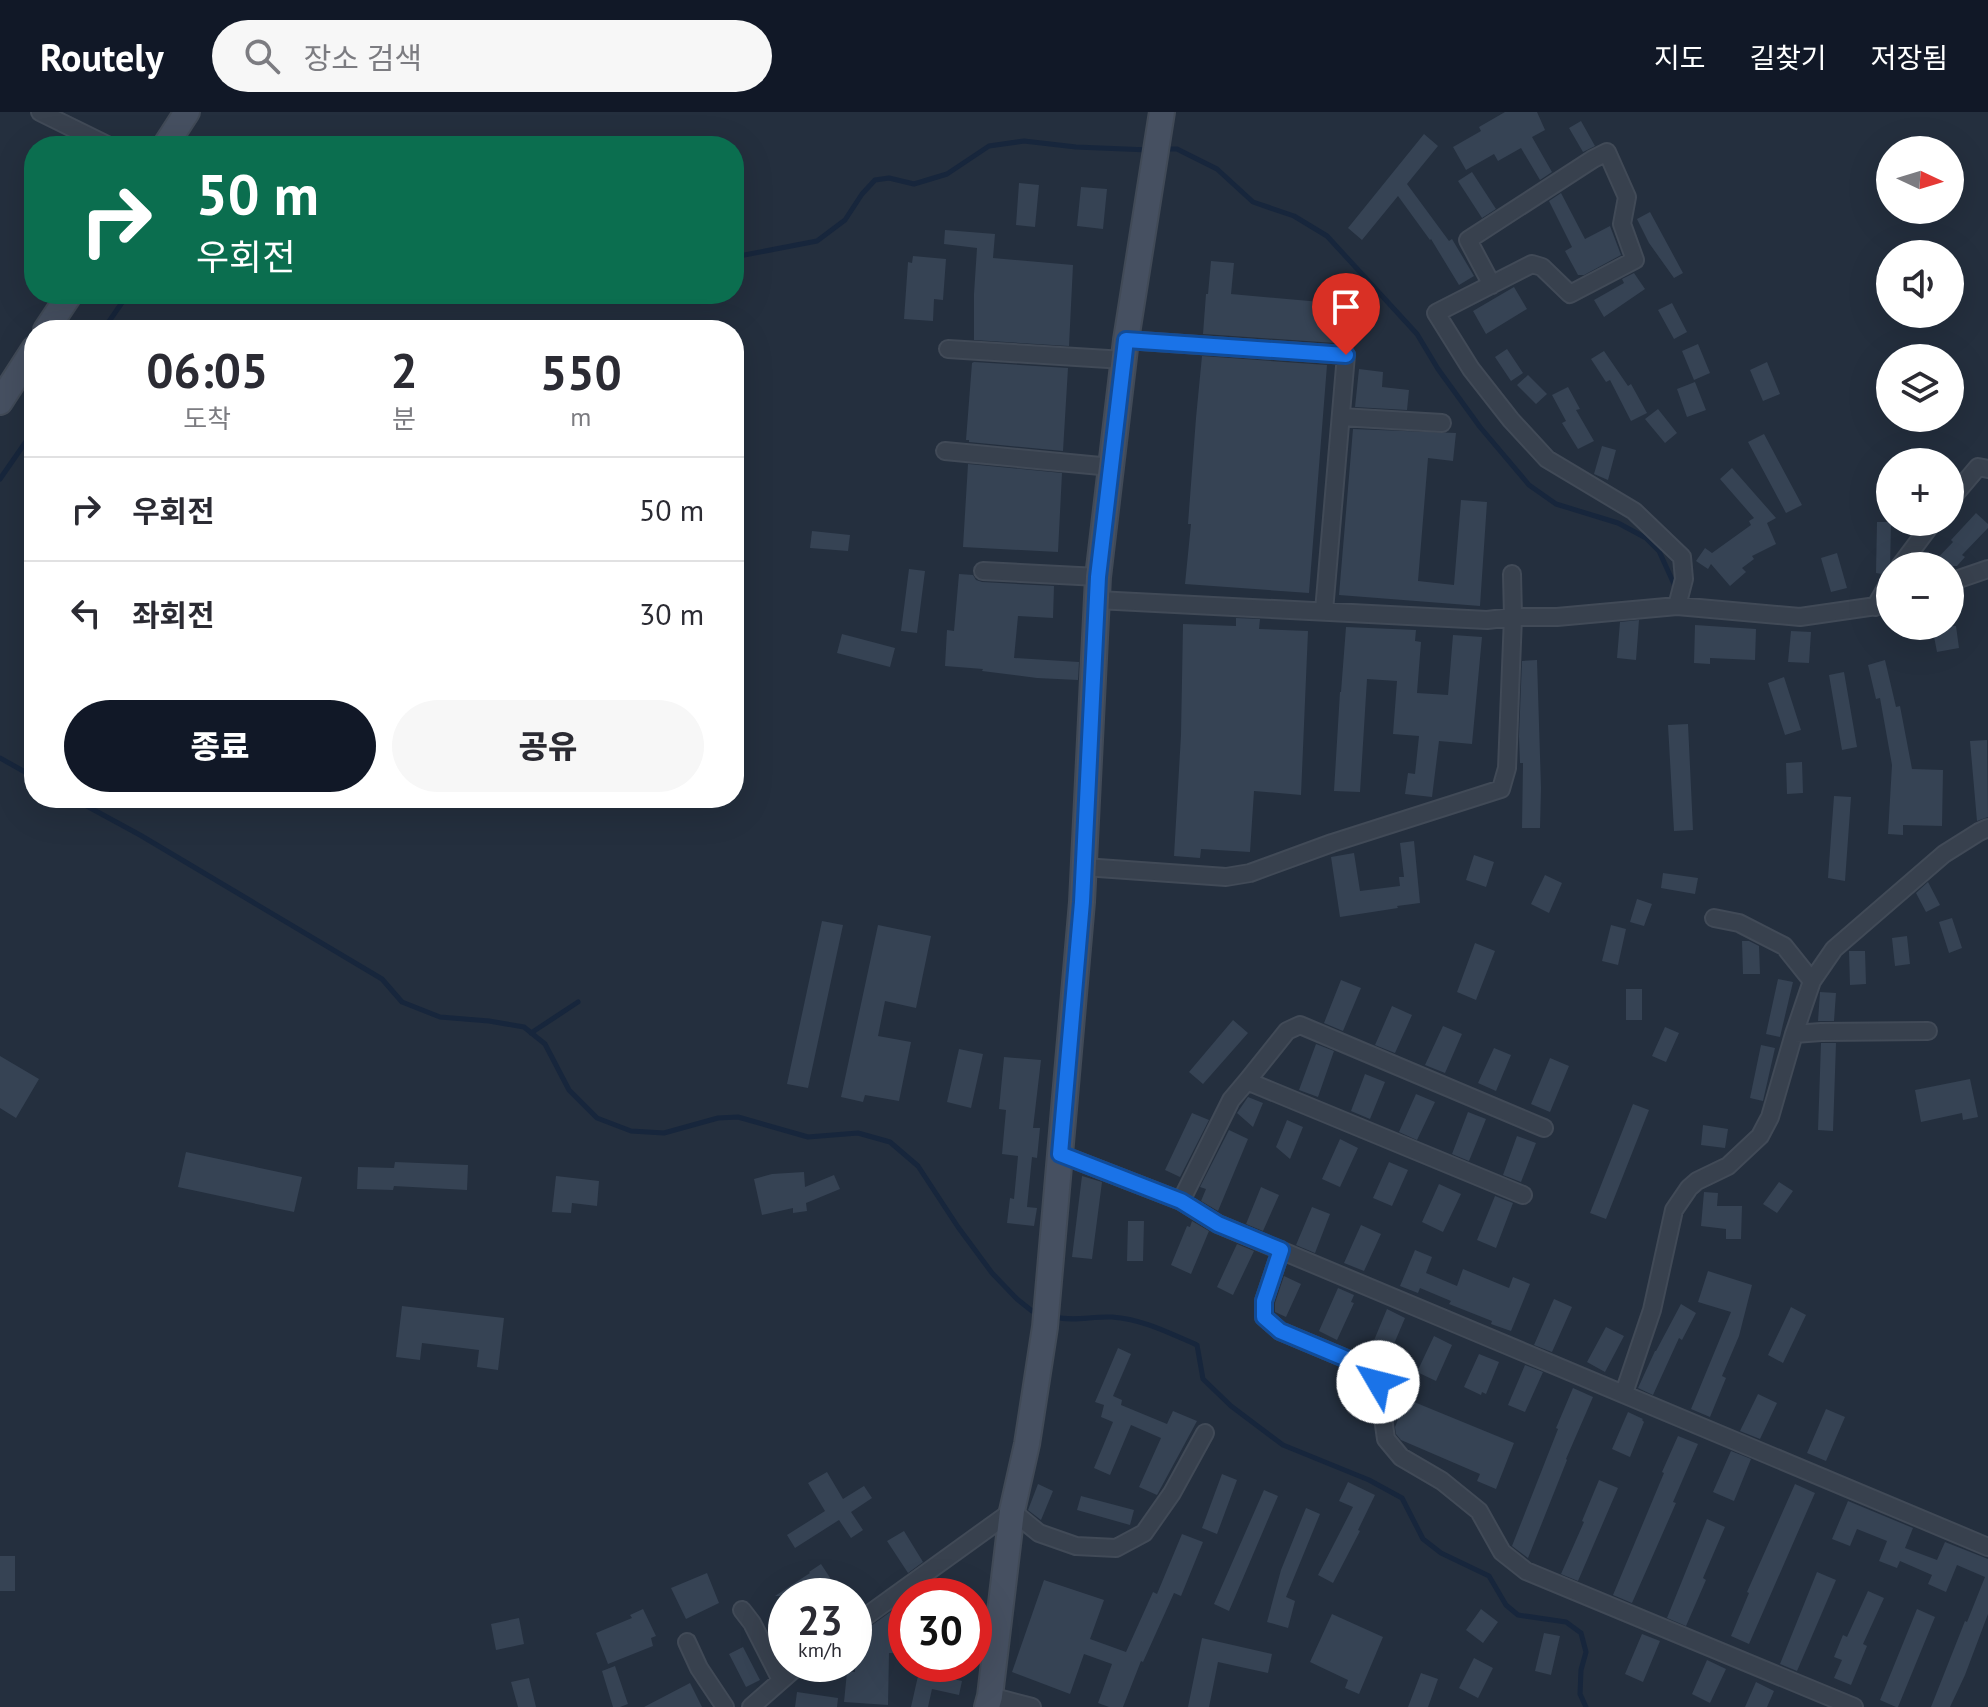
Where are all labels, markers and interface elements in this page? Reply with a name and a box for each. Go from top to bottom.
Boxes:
search box [212,20,772,92]
text: Routely [40,32,164,81]
icon: search [240,34,284,78]
text: 장소 검색 [304,38,422,77]
text: 지도 [1654,39,1705,76]
text: 길찾기 [1749,39,1827,76]
text: 저장됨 [1871,39,1948,76]
north arrow [1876,136,1964,224]
map controls [1876,136,1964,640]
text: 50 m [196,158,319,230]
icon: right [64,168,168,272]
text: 우회전 [196,233,295,280]
button: sound [1876,240,1964,328]
pin [1312,273,1380,355]
icon: arrive [1324,285,1368,329]
text: 06:05 [146,339,268,401]
text: 2 [390,339,418,401]
text: 550 [540,341,622,403]
button: layers [1876,344,1964,432]
text: m [570,400,591,433]
text: 도착 [183,402,231,435]
text: 분 [392,402,416,435]
button: + [1876,448,1964,536]
icon: right [64,487,108,531]
text: 50 m [639,490,704,529]
text: 우회전 [132,491,215,530]
button: − [1876,552,1964,640]
icon: left [64,591,108,635]
text: 30 m [639,594,704,633]
text: 좌회전 [132,595,215,634]
button: 종료 [64,700,376,792]
button: 공유 [392,700,704,792]
position arrow [1336,1340,1420,1424]
speed limit sign: 30 [888,1578,992,1682]
text: 23 [797,1594,843,1646]
text: km/h [798,1637,842,1663]

